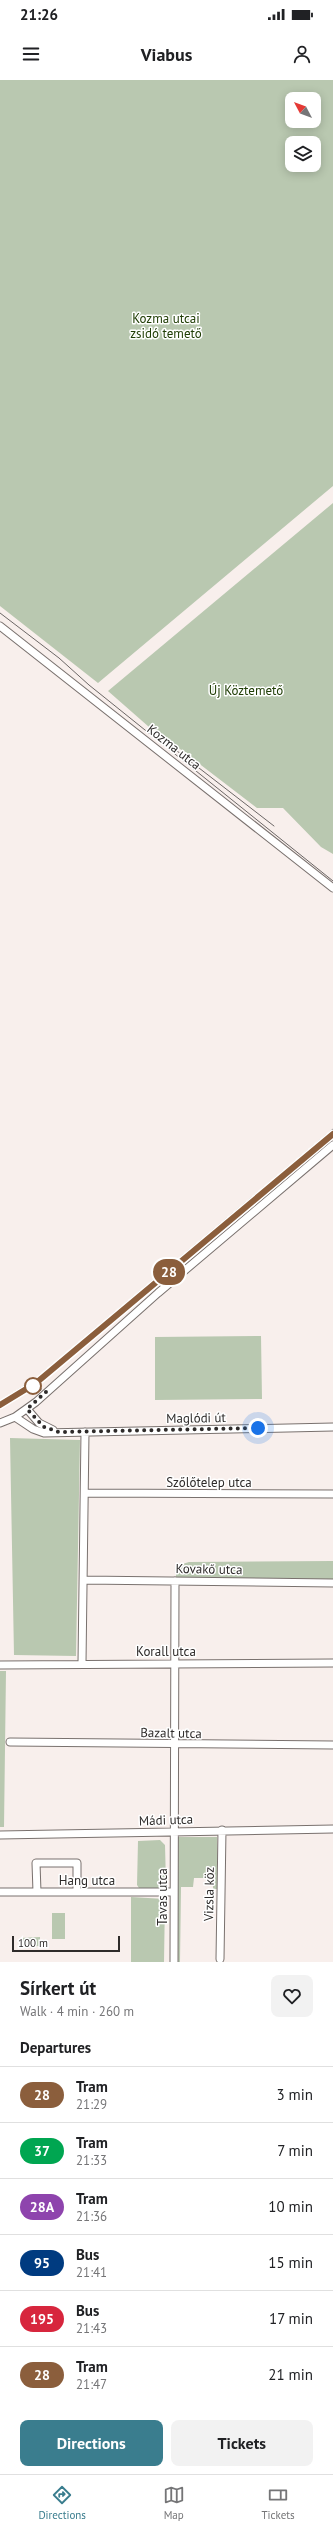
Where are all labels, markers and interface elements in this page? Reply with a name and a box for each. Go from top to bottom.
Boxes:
text: 21:26 [20,5,58,24]
icon: menu [20,43,42,65]
text: Viabus [141,43,192,66]
icon: person [291,43,313,65]
north arrow [285,92,321,128]
map controls [285,92,321,172]
button: layers [285,136,321,172]
park label: Kozma utcai zsidó temető [130,310,202,342]
park label: Új Köztemető [209,682,283,699]
street label: Kozma utca [144,721,204,773]
line badge: 28 [151,1259,187,1285]
text: 28 [161,1263,177,1281]
unlabelled marker [24,1377,42,1395]
street label: Maglódi út [166,1409,227,1427]
your location [248,1418,268,1438]
street label: Szőlőtelep utca [166,1474,252,1491]
street label: Kovakő utca [175,1560,243,1578]
street label: Korall utca [136,1643,196,1660]
street label: Bazalt utca [140,1724,202,1742]
street label: Mádi utca [139,1811,193,1829]
street label: Vizsla köz [200,1866,218,1922]
street label: Tavas utca [154,1868,171,1926]
street label: Hang utca [59,1872,115,1889]
scale bar [12,1934,120,1953]
text: 100 m [18,1936,48,1950]
button: heart [271,1975,313,2017]
text: Sírkert út [20,1976,96,2000]
text: Walk · 4 min · 260 m [20,2003,134,2020]
text: Departures [20,2038,91,2057]
text: Tram [76,2077,108,2096]
text: 3 min [276,2085,313,2104]
text: 28 [34,2086,50,2104]
text: 21:29 [76,2096,107,2113]
text: Tram [76,2133,108,2152]
text: 7 min [277,2141,313,2160]
text: 37 [34,2142,50,2160]
text: 21:33 [76,2152,107,2169]
text: Tram [76,2189,108,2208]
text: 10 min [268,2197,313,2216]
text: 28A [30,2198,54,2216]
text: 21:36 [76,2208,107,2225]
text: Bus [76,2245,99,2264]
text: 15 min [268,2253,313,2272]
text: 95 [34,2254,50,2272]
text: 21:41 [76,2264,107,2281]
text: Bus [76,2301,99,2320]
text: 17 min [269,2309,313,2328]
text: 195 [30,2310,54,2328]
text: 21:43 [76,2320,107,2337]
text: Tram [76,2357,108,2376]
text: 21 min [268,2365,313,2384]
text: 28 [34,2366,50,2384]
text: 21:47 [76,2376,107,2393]
button: Directions [20,2420,163,2466]
button: Tickets [171,2420,313,2466]
tab: Directions [38,2484,86,2522]
tab: Map [163,2484,185,2522]
tab: Tickets [261,2484,295,2522]

